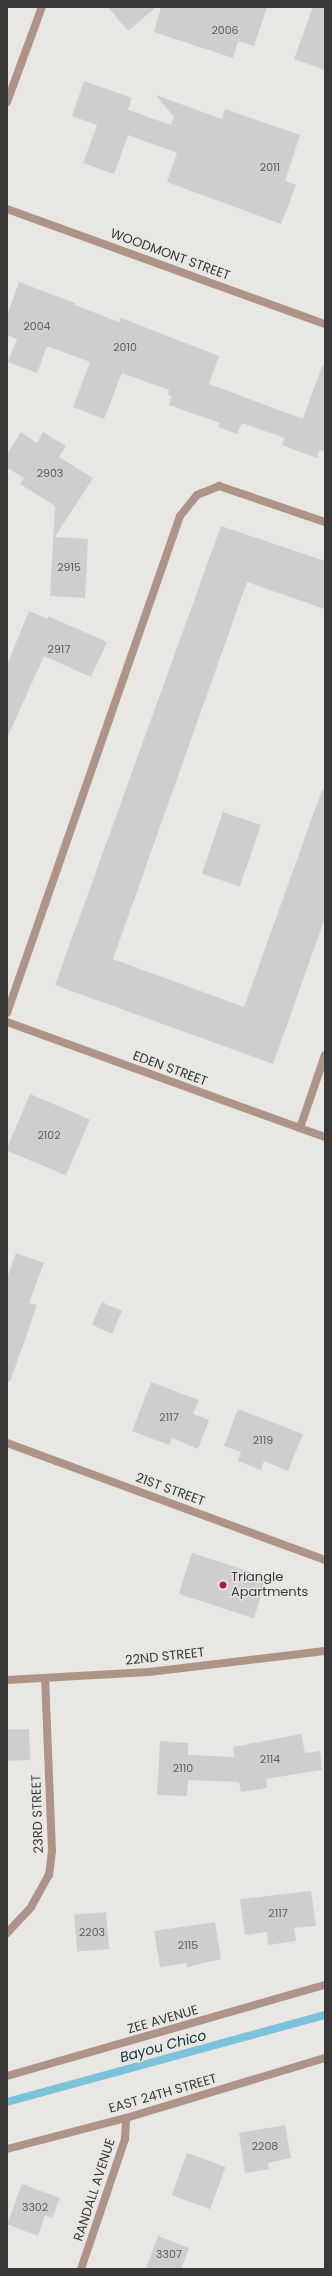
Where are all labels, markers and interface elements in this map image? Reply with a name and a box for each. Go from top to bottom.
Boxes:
house number: 2006 [211,23,239,37]
house number: 2011 [260,160,280,174]
street label: WOODMONT STREET [108,226,232,284]
house number: 2004 [23,319,51,333]
house number: 2010 [113,340,137,354]
house number: 2903 [37,466,63,480]
house number: 2915 [57,560,81,574]
house number: 2917 [48,642,70,656]
street label: EDEN STREET [131,1048,209,1090]
house number: 2102 [37,1128,61,1142]
house number: 2117 [159,1410,179,1424]
house number: 2119 [253,1433,273,1447]
street label: 21ST STREET [133,1470,207,1510]
place label: Triangle Apartments [231,1570,308,1601]
marker: Triangle Apartments [218,1580,228,1590]
street label: 22ND STREET [125,1645,205,1669]
house number: 2114 [260,1752,280,1766]
house number: 2110 [173,1761,193,1775]
street label: 23RD STREET [29,1774,47,1854]
house number: 2117 [268,1906,288,1920]
house number: 2203 [79,1925,105,1939]
house number: 2115 [178,1938,198,1952]
street label: ZEE AVENUE [126,2002,200,2038]
water label: Bayou Chico [118,2026,208,2066]
street label: EAST 24TH STREET [107,2071,219,2117]
street label: RANDALL AVENUE [71,2137,119,2243]
house number: 2208 [252,2139,278,2153]
house number: 3302 [22,2200,48,2214]
house number: 3307 [156,2247,182,2261]

